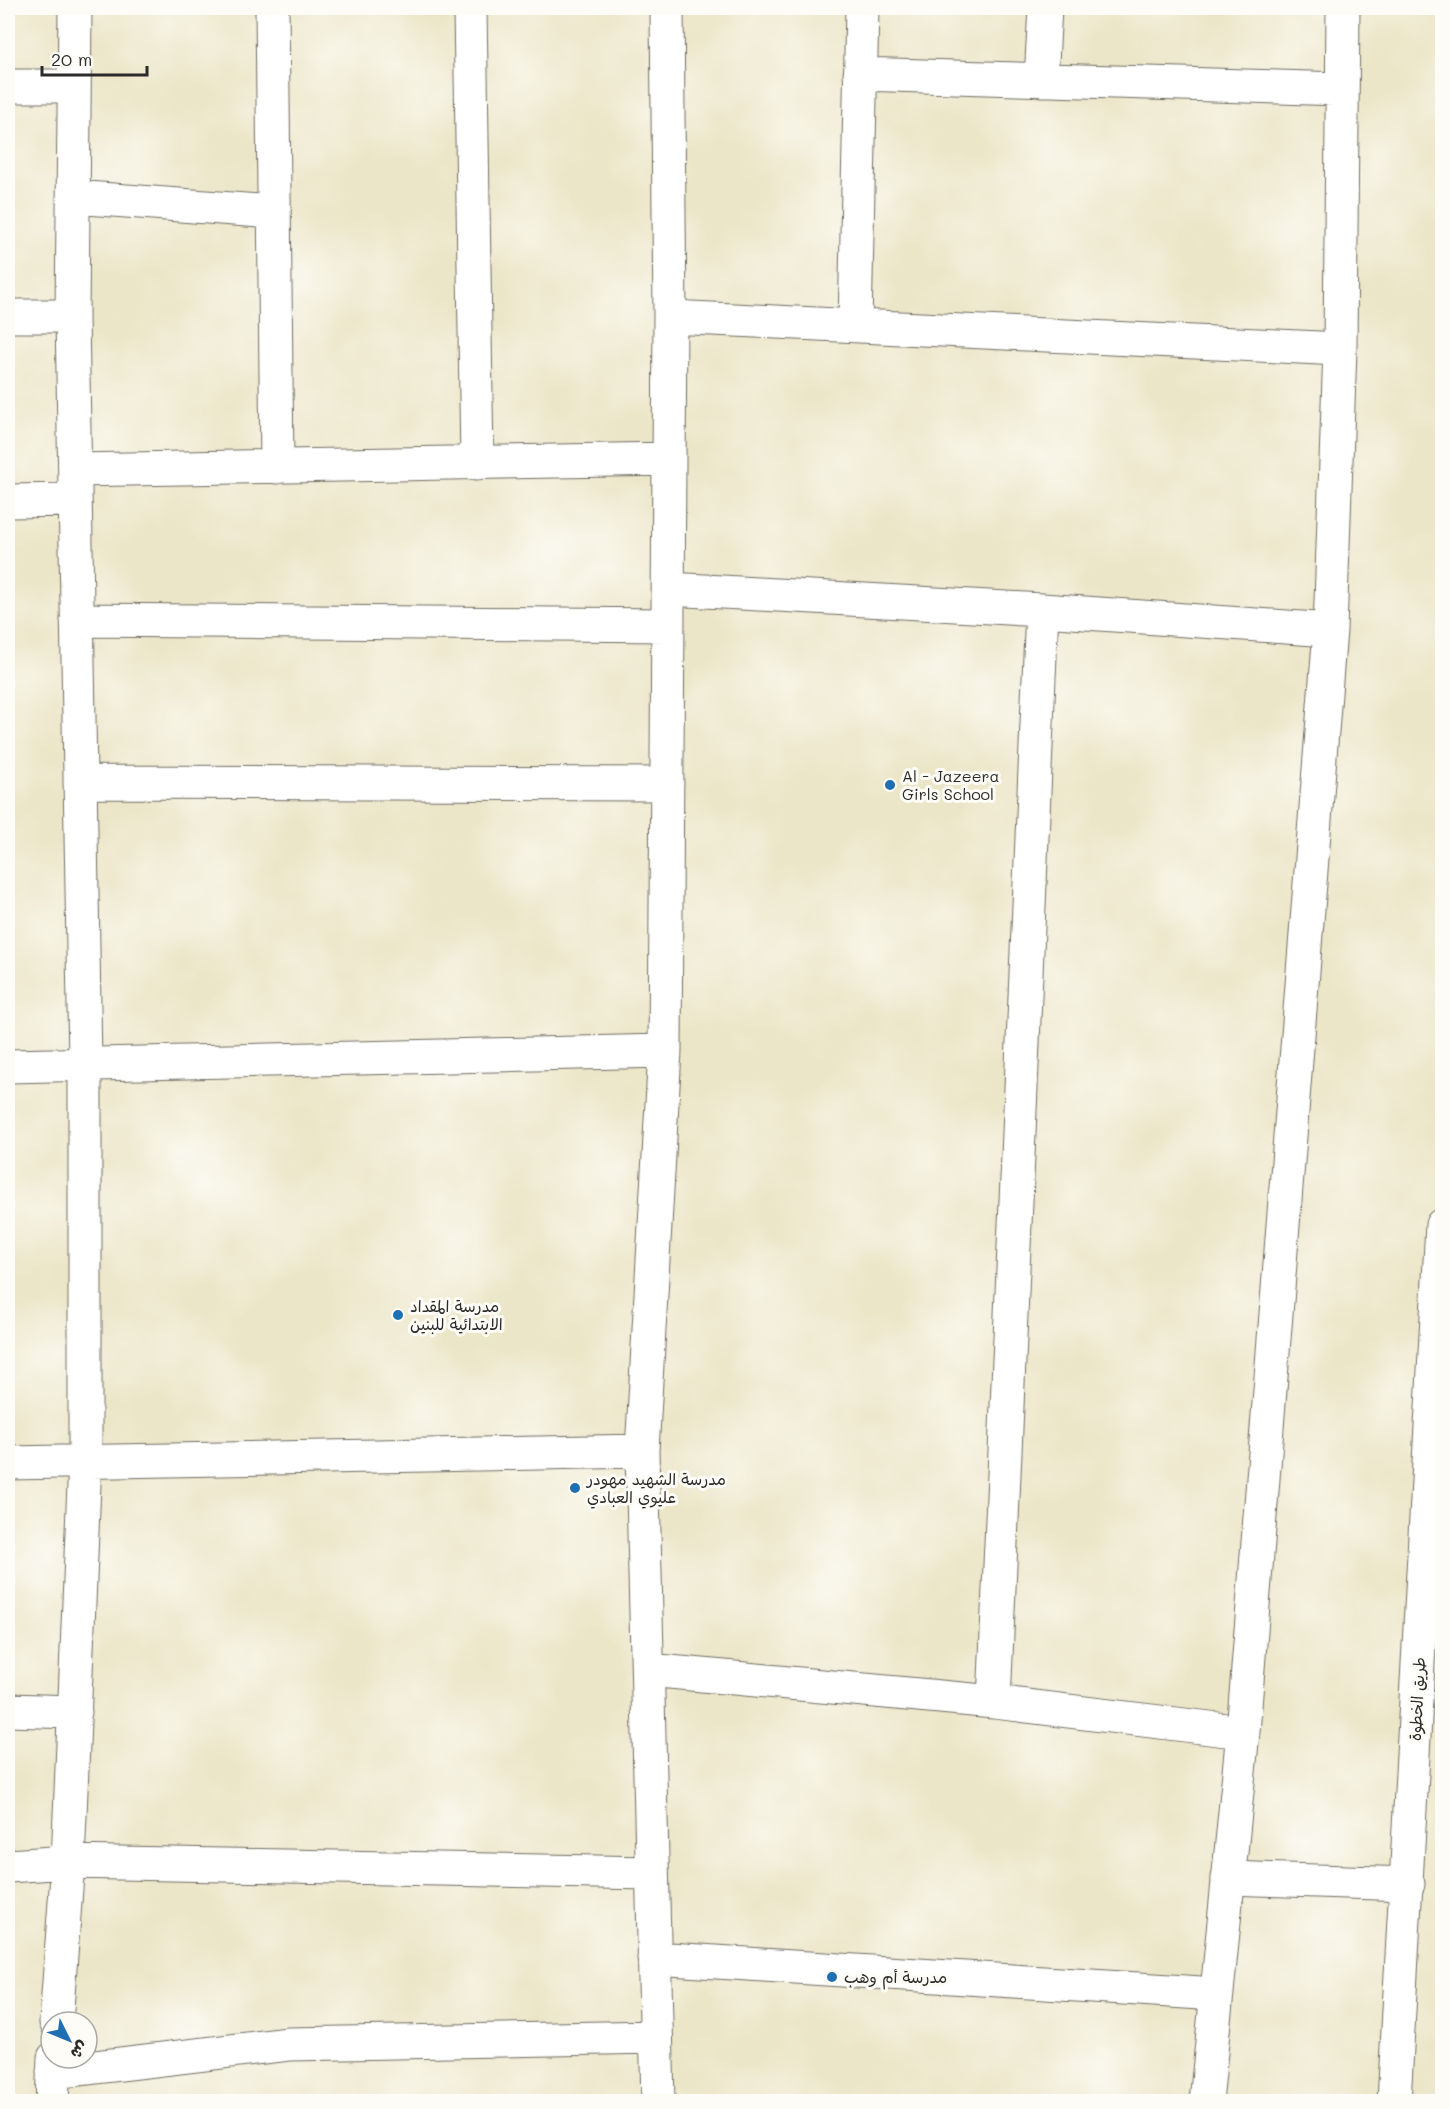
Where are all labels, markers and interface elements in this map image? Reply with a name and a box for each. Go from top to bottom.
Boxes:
scale bar [42,39,147,77]
text: 20 m [51,47,92,71]
place label: Al - Jazeera Girls School [902,765,1000,804]
marker: Al - Jazeera Girls School [883,778,897,792]
place label: مدرسة المقداد الابتدائية للبنين [410,1295,503,1334]
marker: مدرسة المقداد الابتدائية للبنين [391,1308,405,1322]
place label: مدرسة الشهيد مهودر عليوي العبادي [585,1468,726,1509]
marker: مدرسة الشهيد مهودر عليوي العبادي [568,1481,582,1495]
street label: طريق الخطوة [1404,1656,1430,1742]
place label: مدرسة أم وهب [844,1966,947,1990]
marker: مدرسة أم وهب [825,1970,839,1984]
north arrow [39,2010,99,2070]
text: ش [67,2037,94,2064]

